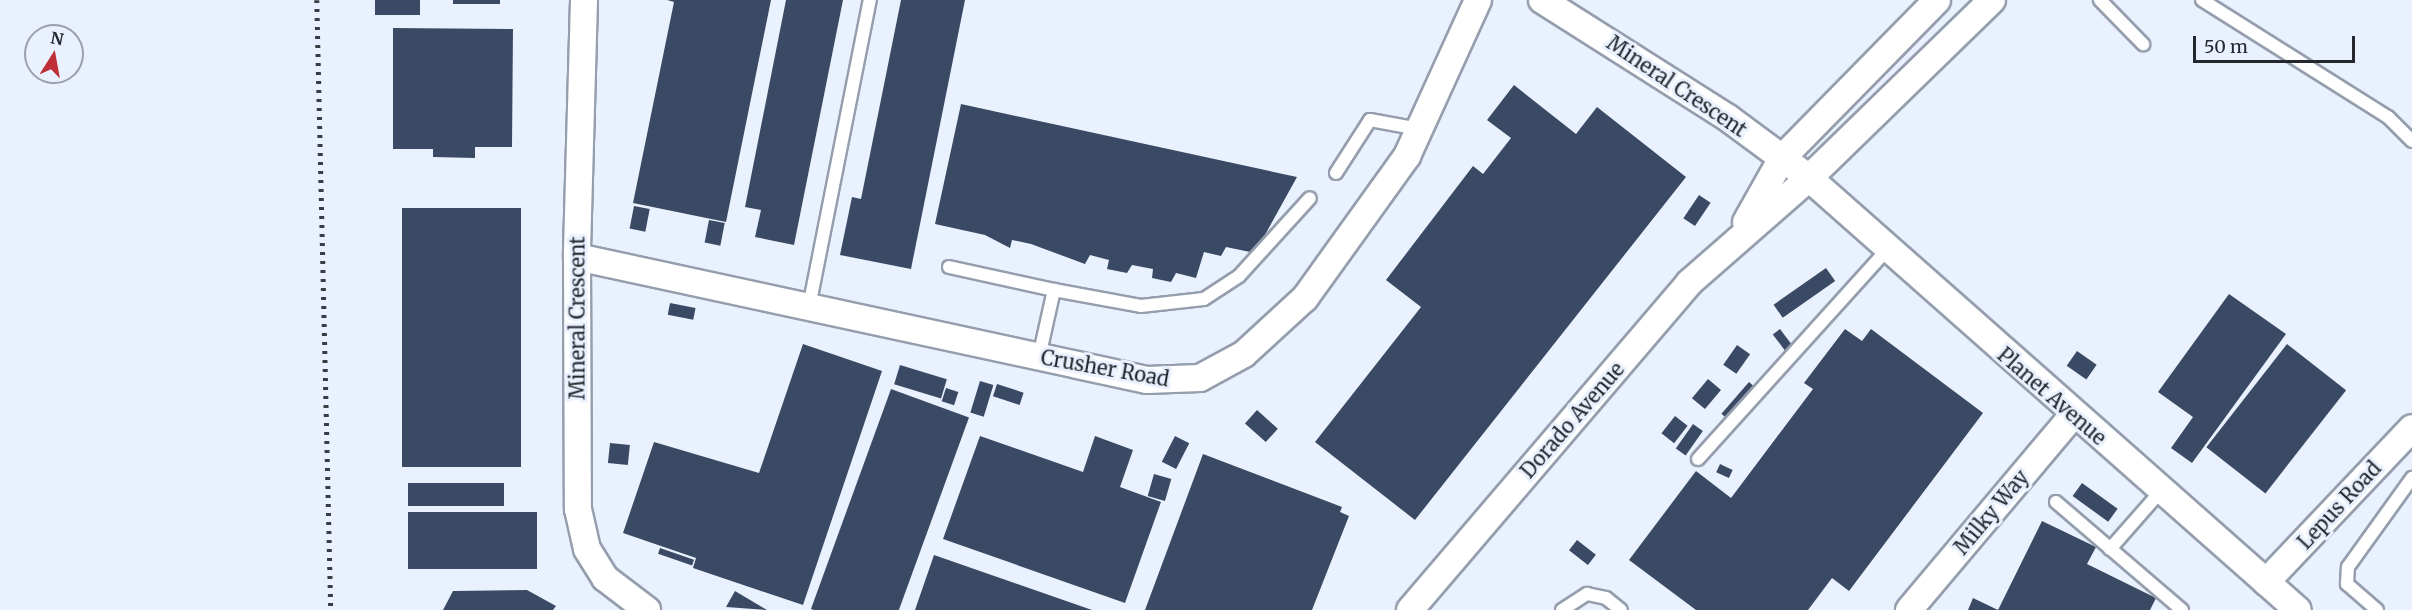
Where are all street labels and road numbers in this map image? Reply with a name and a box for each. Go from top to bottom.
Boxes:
street label: Mineral Crescent [1603,30,1751,142]
street label: Mineral Crescent [565,236,589,400]
street label: Planet Avenue [1993,342,2111,450]
street label: Crusher Road [1039,345,1171,391]
street label: Dorado Avenue [1515,357,1629,483]
street label: Lepus Road [2292,456,2386,554]
street label: Milky Way [1949,465,2033,559]

